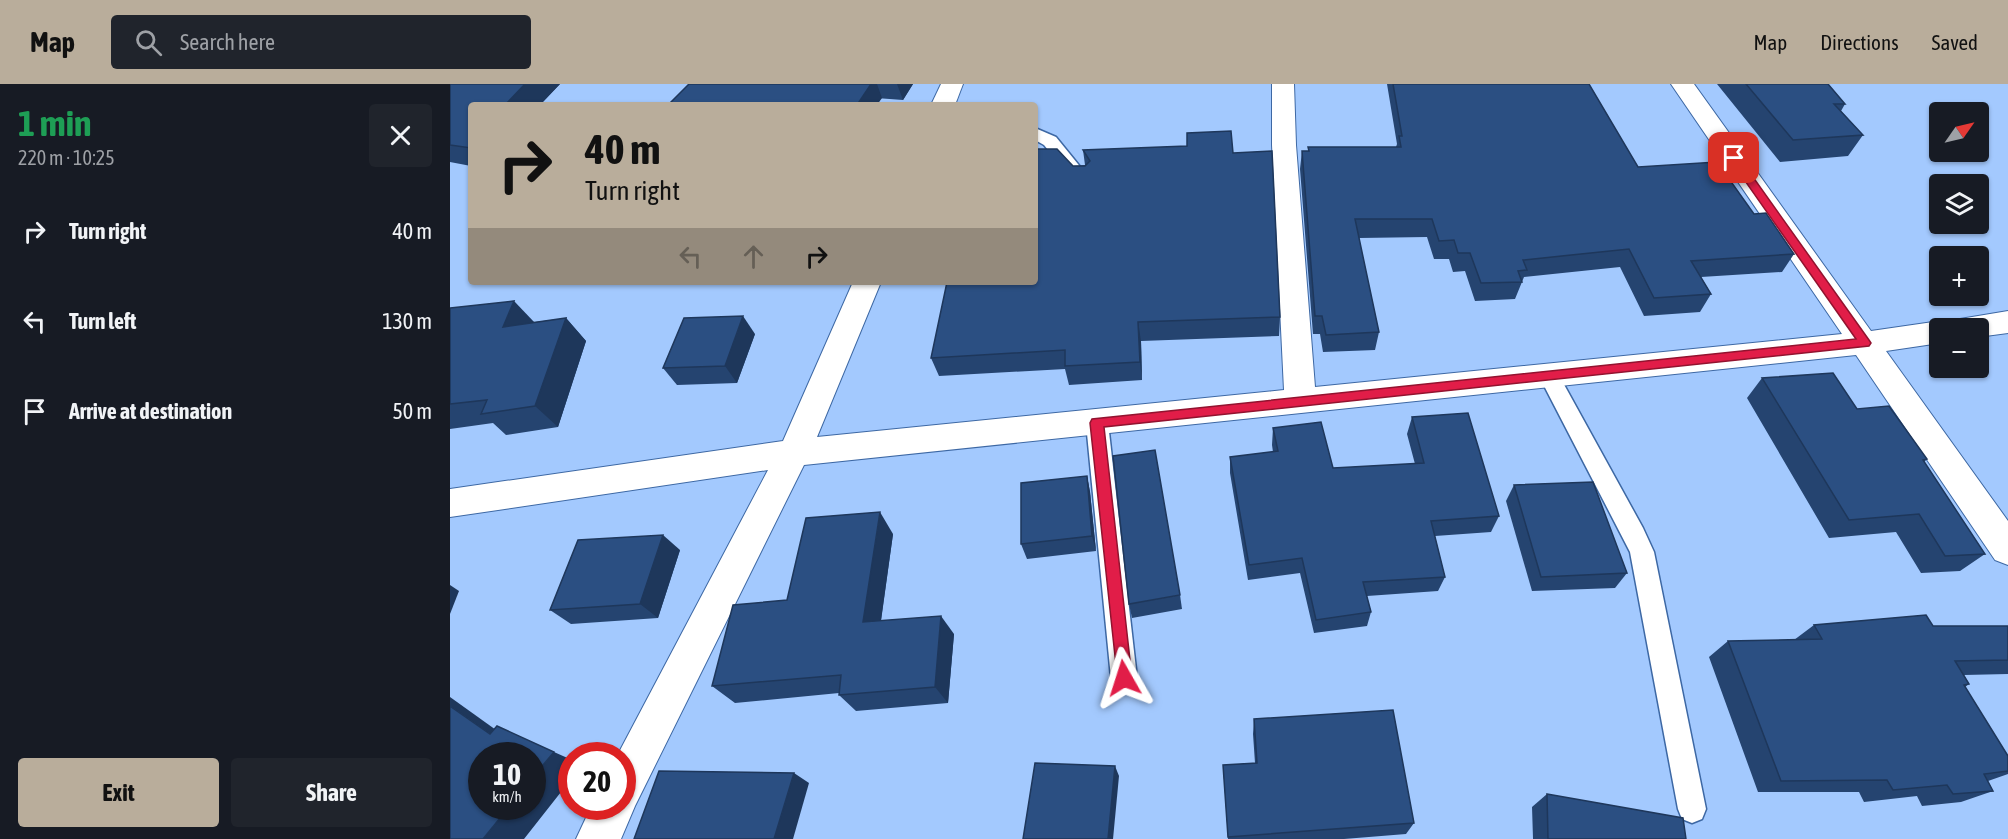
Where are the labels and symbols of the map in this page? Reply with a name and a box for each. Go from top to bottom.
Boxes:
north arrow [1929,102,1989,162]
pin [1708,132,1759,183]
position arrow [1092,646,1156,710]
speed limit sign: 20 [558,742,636,820]

